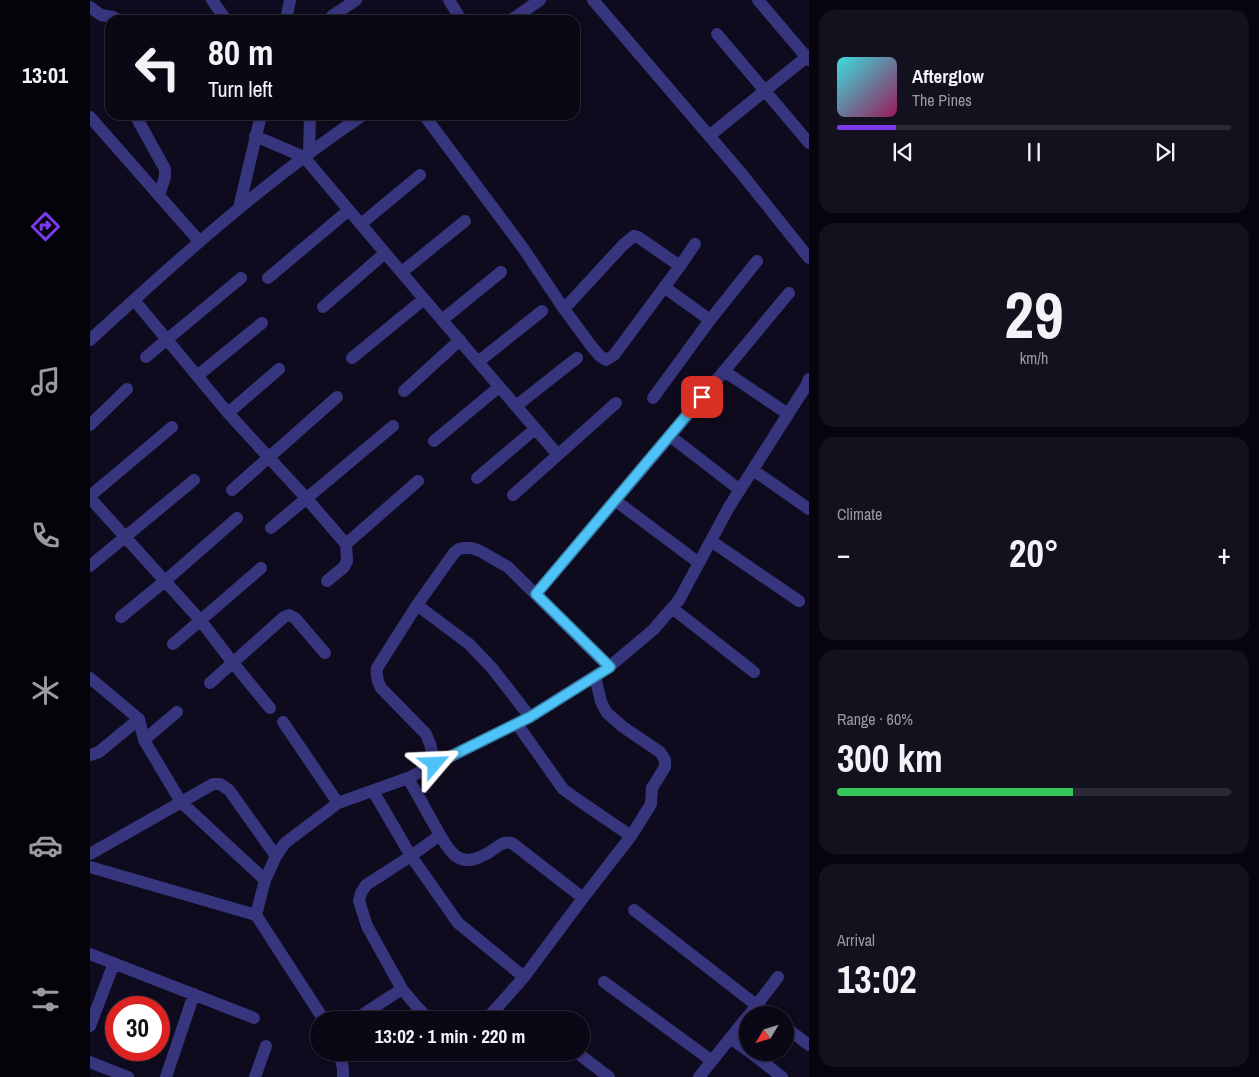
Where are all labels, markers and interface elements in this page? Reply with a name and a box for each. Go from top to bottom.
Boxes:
text: 80 m [208,29,273,76]
icon: left [125,35,190,100]
text: 13:01 [22,60,68,90]
text: Afterglow [912,63,984,89]
text: Turn left [208,74,273,104]
text: The Pines [912,89,972,111]
icon: previous [889,138,917,166]
icon: pause [1020,138,1048,166]
icon: next [1151,138,1179,166]
icon: directions [28,209,63,244]
text: 29 [1004,271,1064,358]
text: km/h [1020,347,1048,369]
icon: music [28,364,63,399]
pin [681,376,723,418]
icon: arrive [688,383,716,411]
text: Climate [837,503,882,525]
icon: phone [28,518,63,553]
text: 20° [1009,528,1059,579]
text: − [837,535,850,573]
text: + [1218,535,1231,573]
icon: climate [28,673,63,708]
text: Range · 60% [837,708,913,730]
text: 300 km [837,733,943,784]
position arrow [408,737,460,789]
icon: car [28,828,63,863]
text: Arrival [837,929,875,951]
text: 13:02 [837,954,917,1005]
icon: filters [28,982,63,1017]
speed limit sign: 30 [105,996,170,1061]
north arrow [739,1006,794,1061]
map controls [739,1006,794,1061]
text: 13:02 · 1 min · 220 m [375,1023,525,1049]

